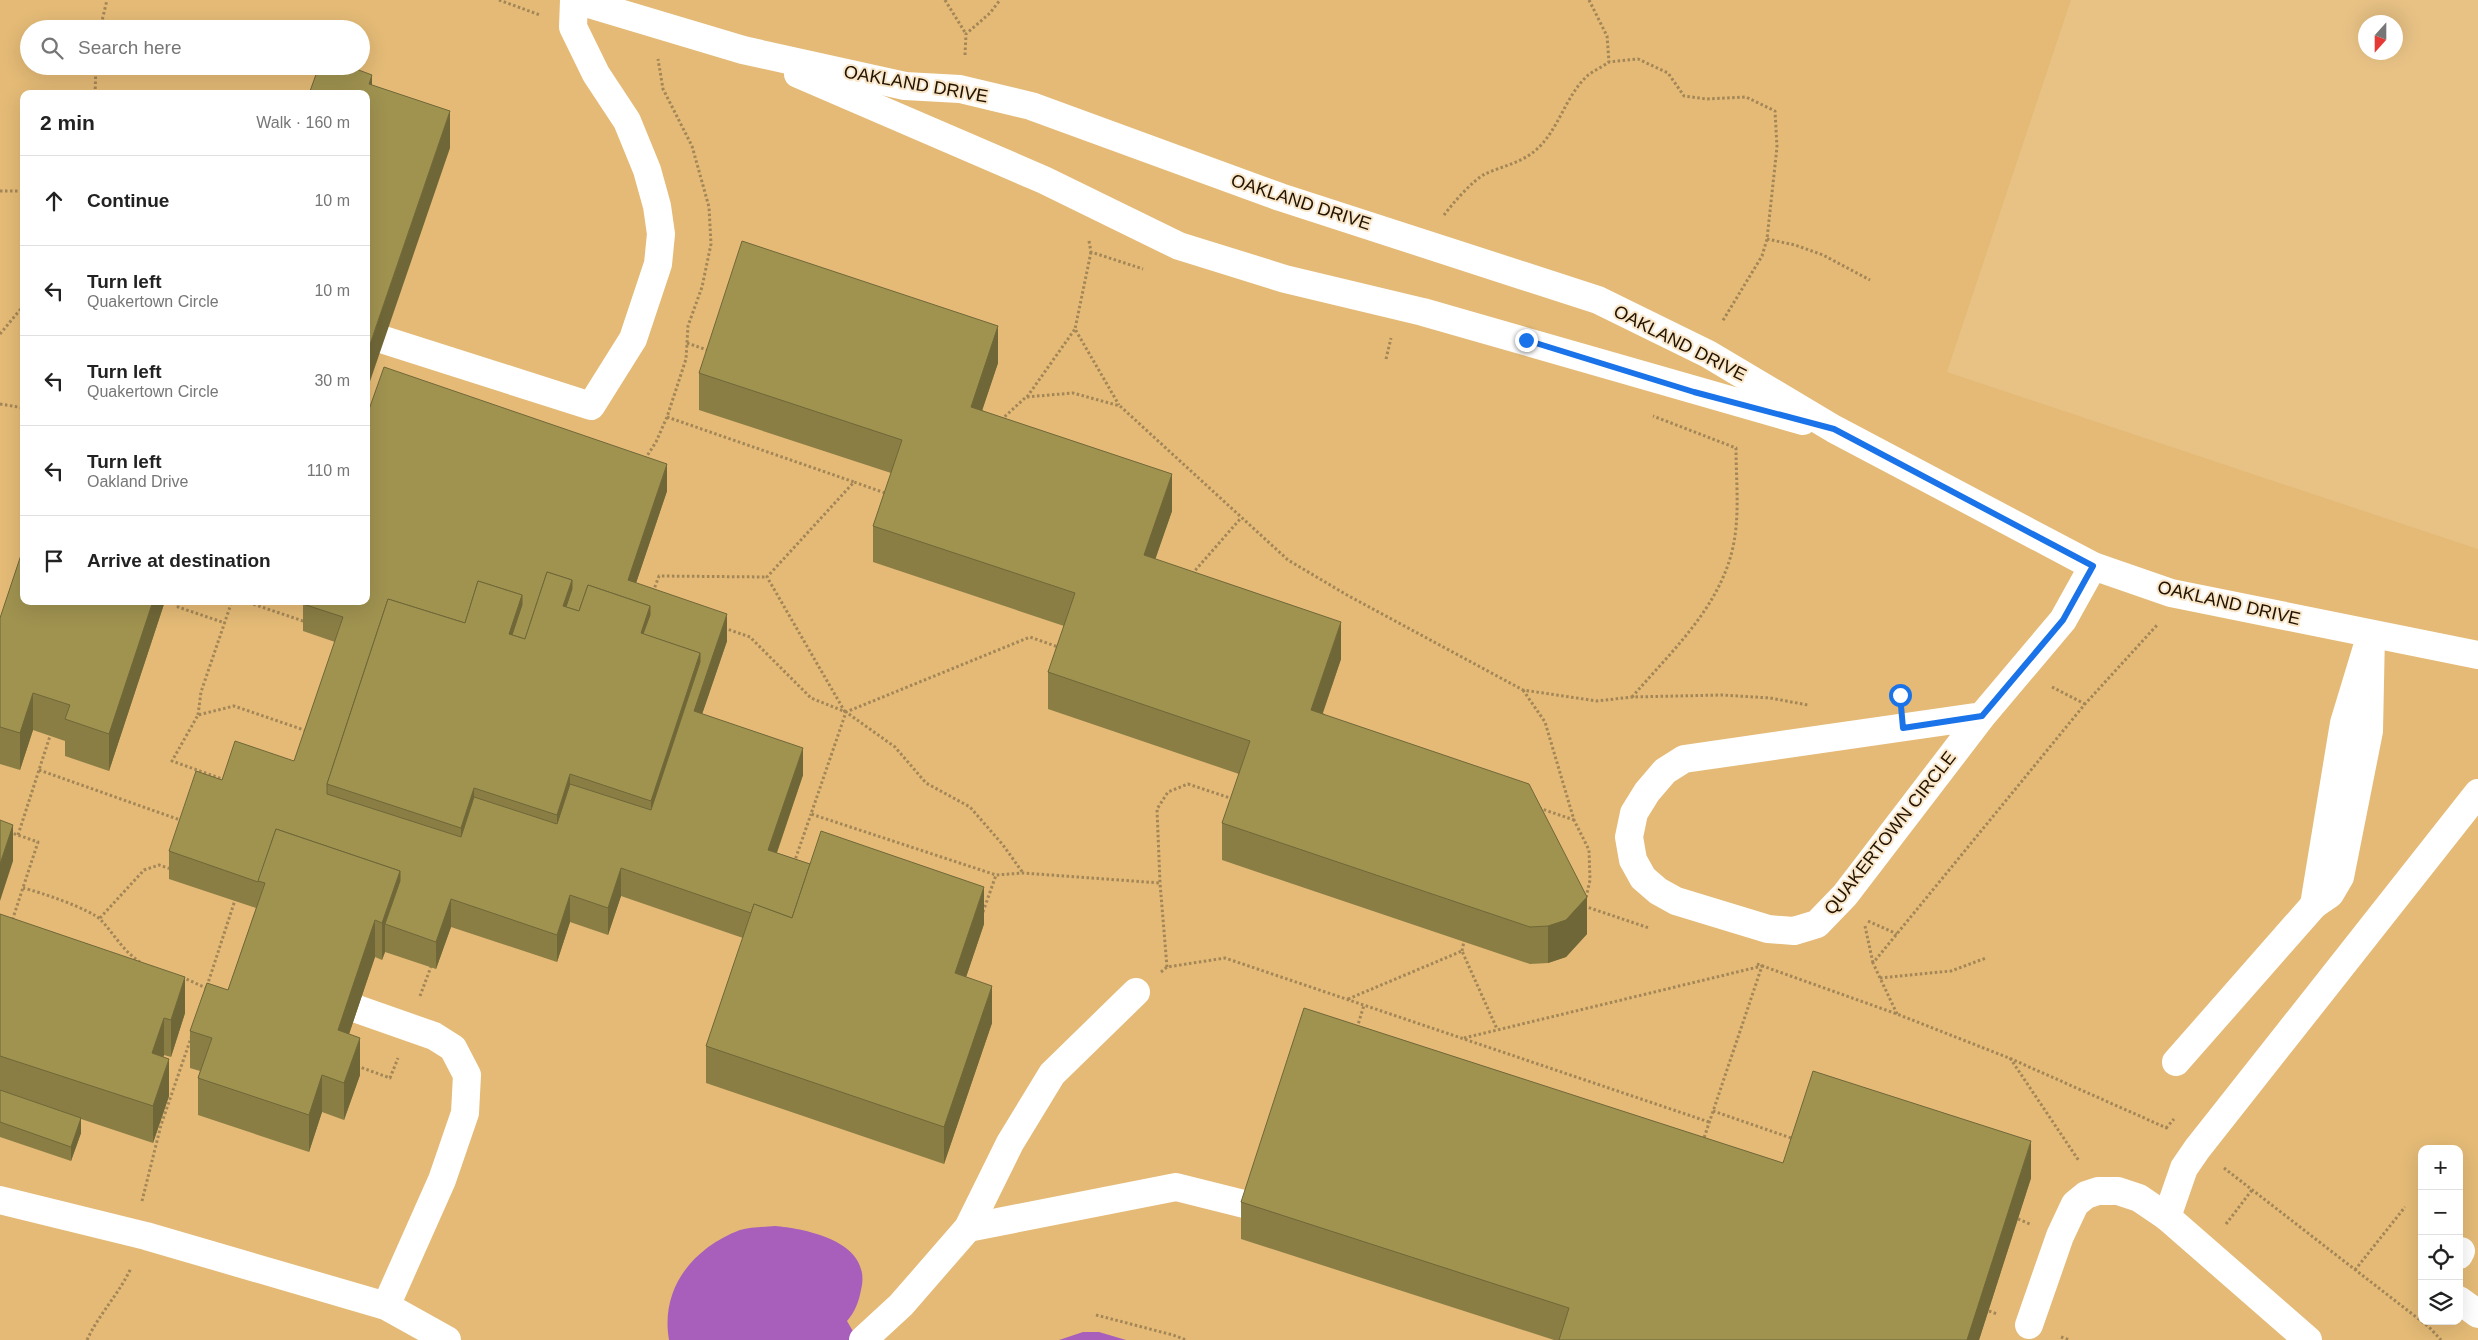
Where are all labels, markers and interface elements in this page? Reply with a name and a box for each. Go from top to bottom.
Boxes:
north arrow [2358,15,2403,60]
search box [20,20,370,75]
icon: search [38,34,66,62]
text: Search here [78,37,182,58]
street label: OAKLAND DRIVE [842,61,990,107]
text: 2 min [40,111,95,134]
text: Walk · 160 m [256,114,350,131]
street label: OAKLAND DRIVE [1228,170,1374,234]
icon: ahead [40,187,68,215]
text: Continue [87,190,169,211]
text: 10 m [314,192,350,209]
text: Turn left [87,271,162,292]
icon: left [40,277,68,305]
text: 10 m [314,282,350,299]
text: Quakertown Circle [87,293,219,310]
street label: OAKLAND DRIVE [1610,301,1750,385]
route end [1515,329,1538,352]
text: Turn left [87,361,162,382]
icon: left [40,367,68,395]
text: 30 m [314,372,350,389]
text: Quakertown Circle [87,383,219,400]
text: Turn left [87,451,162,472]
icon: left [40,457,68,485]
text: 110 m [307,462,350,479]
text: Oakland Drive [87,473,188,490]
icon: arrive [40,547,68,575]
text: Arrive at destination [87,550,271,571]
street label: OAKLAND DRIVE [2156,577,2302,629]
route start [1889,684,1912,707]
street label: QUAKERTOWN CIRCLE [1820,748,1960,918]
map controls [2418,1145,2463,1325]
button: + [2418,1145,2463,1190]
button: − [2418,1190,2463,1235]
button: locate [2418,1235,2463,1280]
button: layers [2418,1280,2463,1325]

